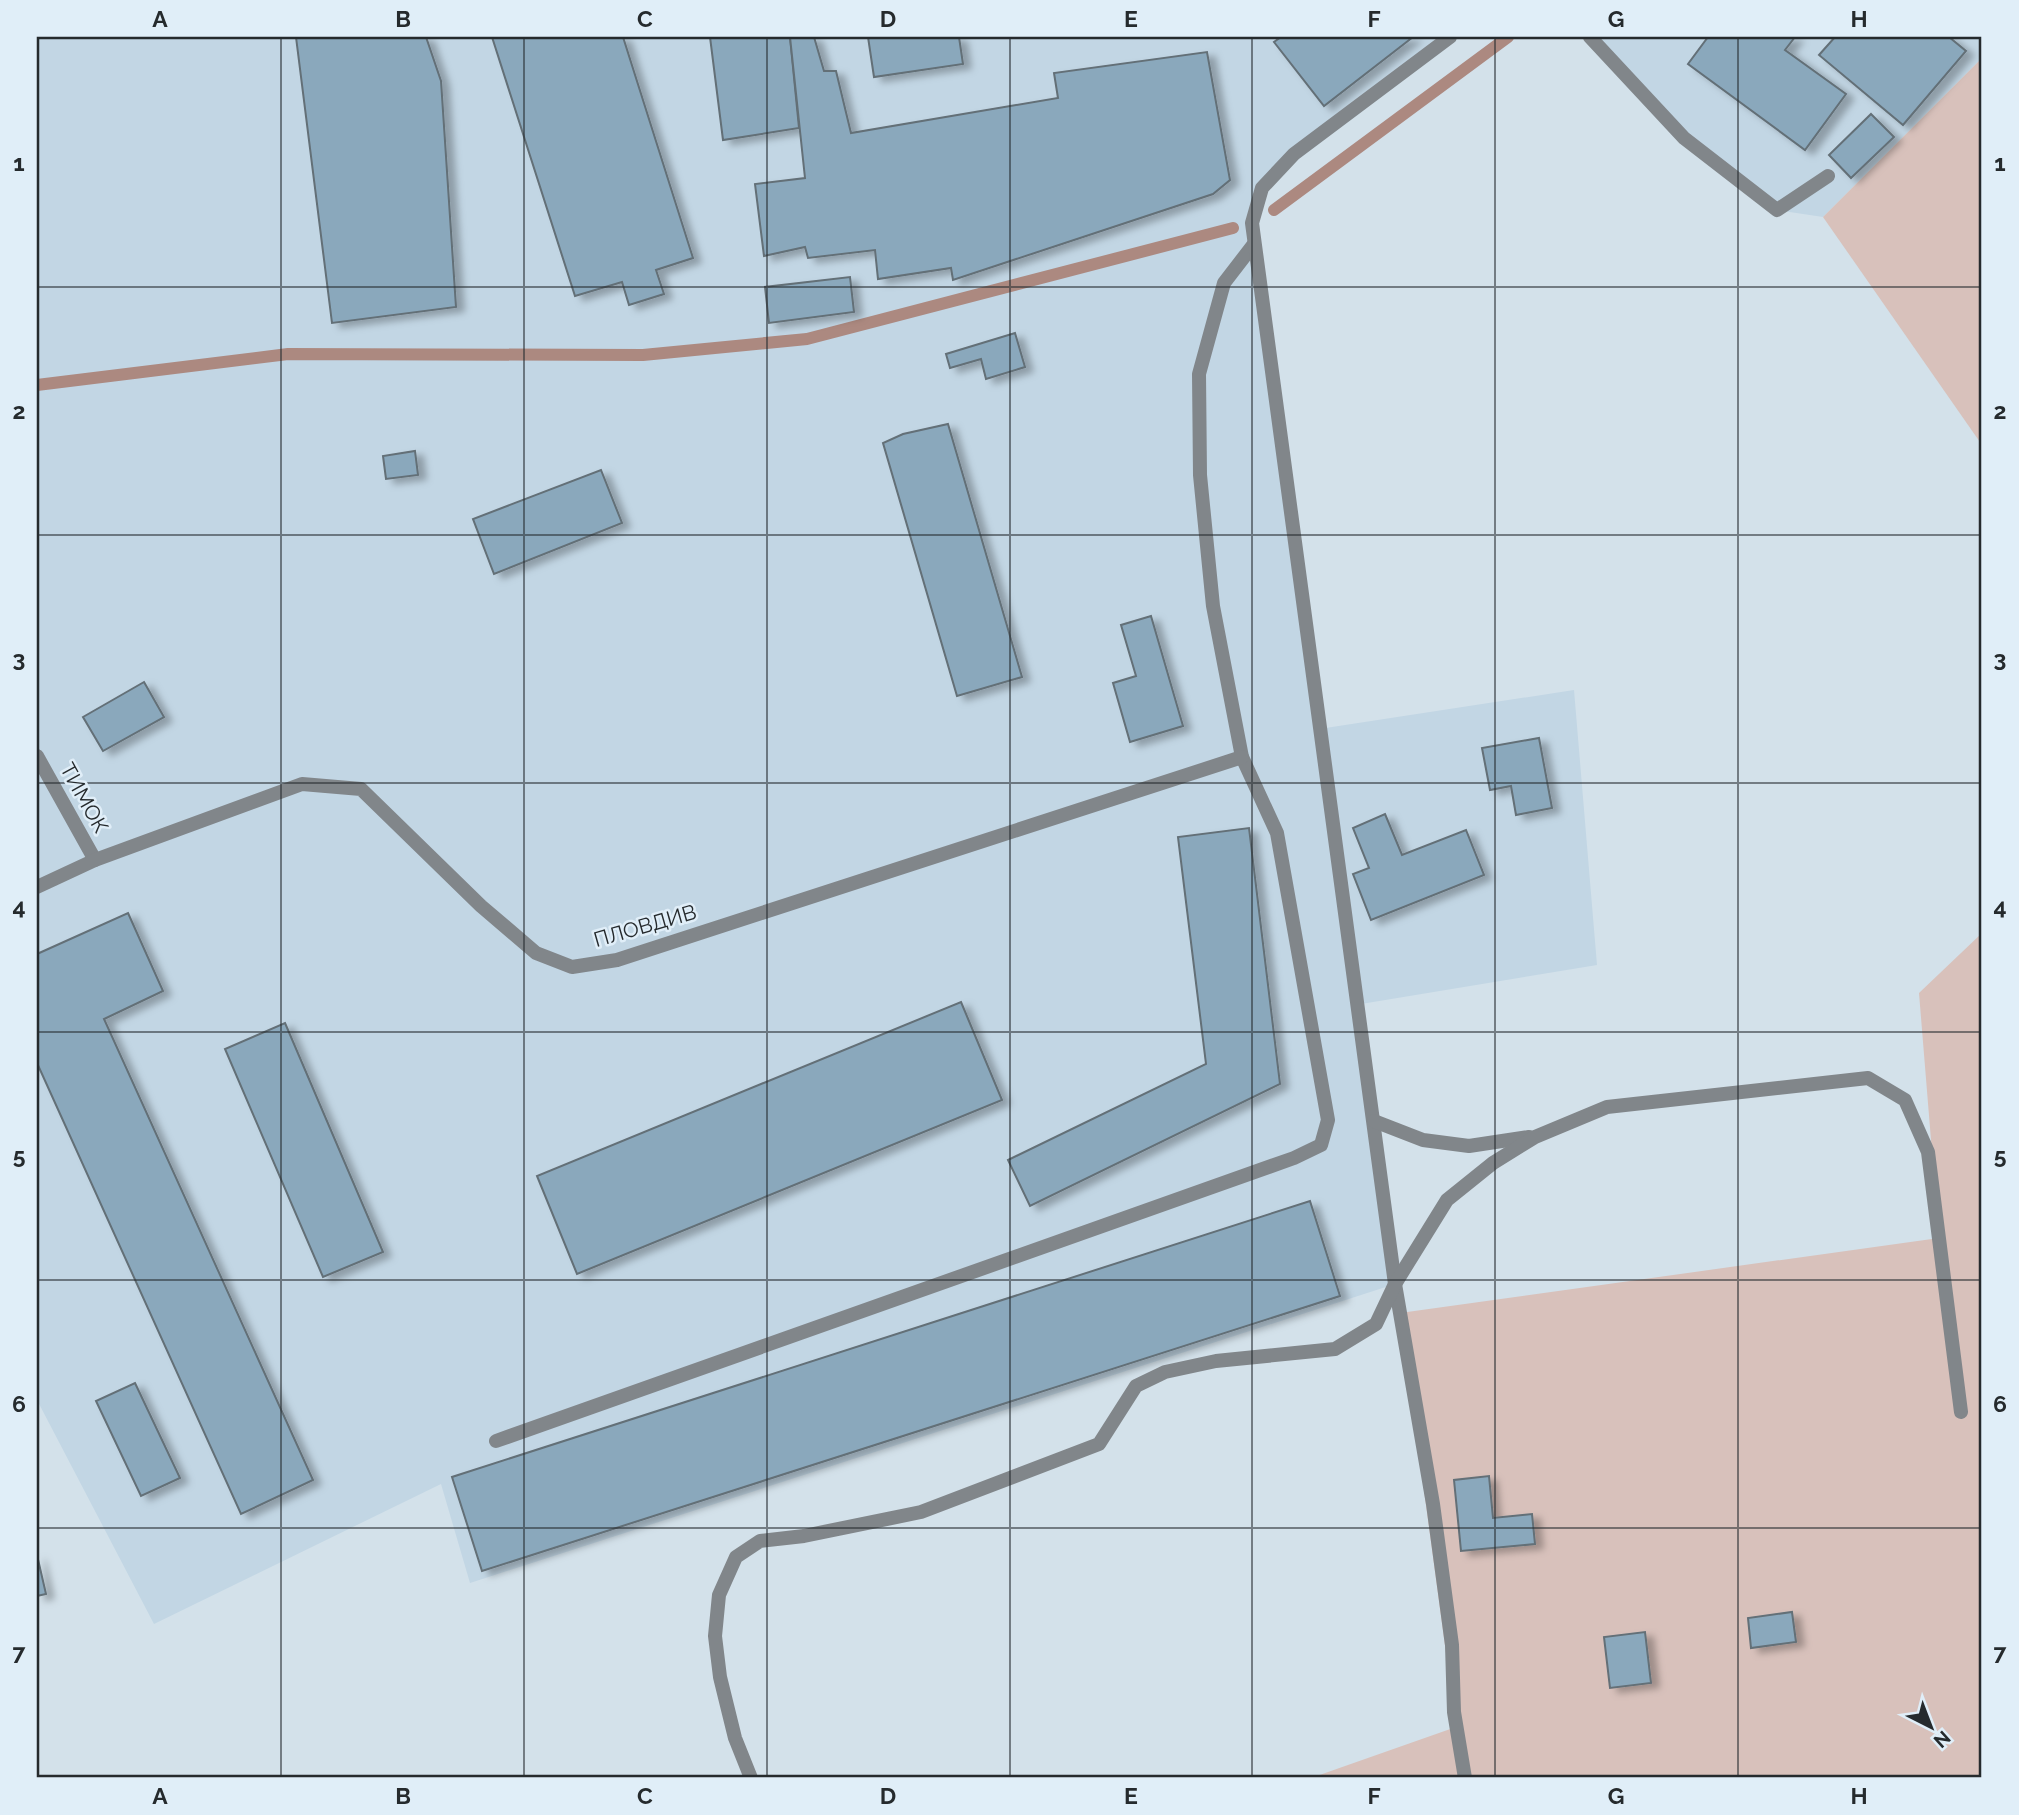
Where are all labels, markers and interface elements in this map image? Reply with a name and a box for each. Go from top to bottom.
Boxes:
text: A [152,5,168,32]
text: B [395,5,411,32]
text: C [637,5,653,32]
text: D [880,5,896,32]
text: E [1124,5,1138,32]
text: F [1367,5,1381,32]
text: G [1608,5,1624,32]
text: H [1850,5,1868,32]
text: 1 [13,149,25,176]
text: 1 [1994,149,2006,176]
text: 2 [13,397,25,424]
text: 2 [1994,397,2006,424]
text: 3 [13,645,25,672]
text: 3 [1994,645,2006,672]
street label: ТИМОК [55,758,114,837]
text: 4 [12,893,26,920]
text: 4 [1993,893,2007,920]
street label: ПЛОВДИВ [591,899,699,952]
text: 5 [13,1142,26,1169]
text: 5 [1994,1142,2007,1169]
text: 6 [12,1390,26,1417]
text: 6 [1993,1390,2007,1417]
text: 7 [13,1638,26,1665]
text: 7 [1994,1638,2007,1665]
north arrow [1896,1692,1966,1762]
text: N [1930,1727,1955,1753]
text: A [152,1782,168,1809]
text: B [395,1782,411,1809]
text: C [637,1782,653,1809]
text: D [880,1782,896,1809]
text: E [1124,1782,1138,1809]
text: F [1367,1782,1381,1809]
text: G [1608,1782,1624,1809]
text: H [1850,1782,1868,1809]

